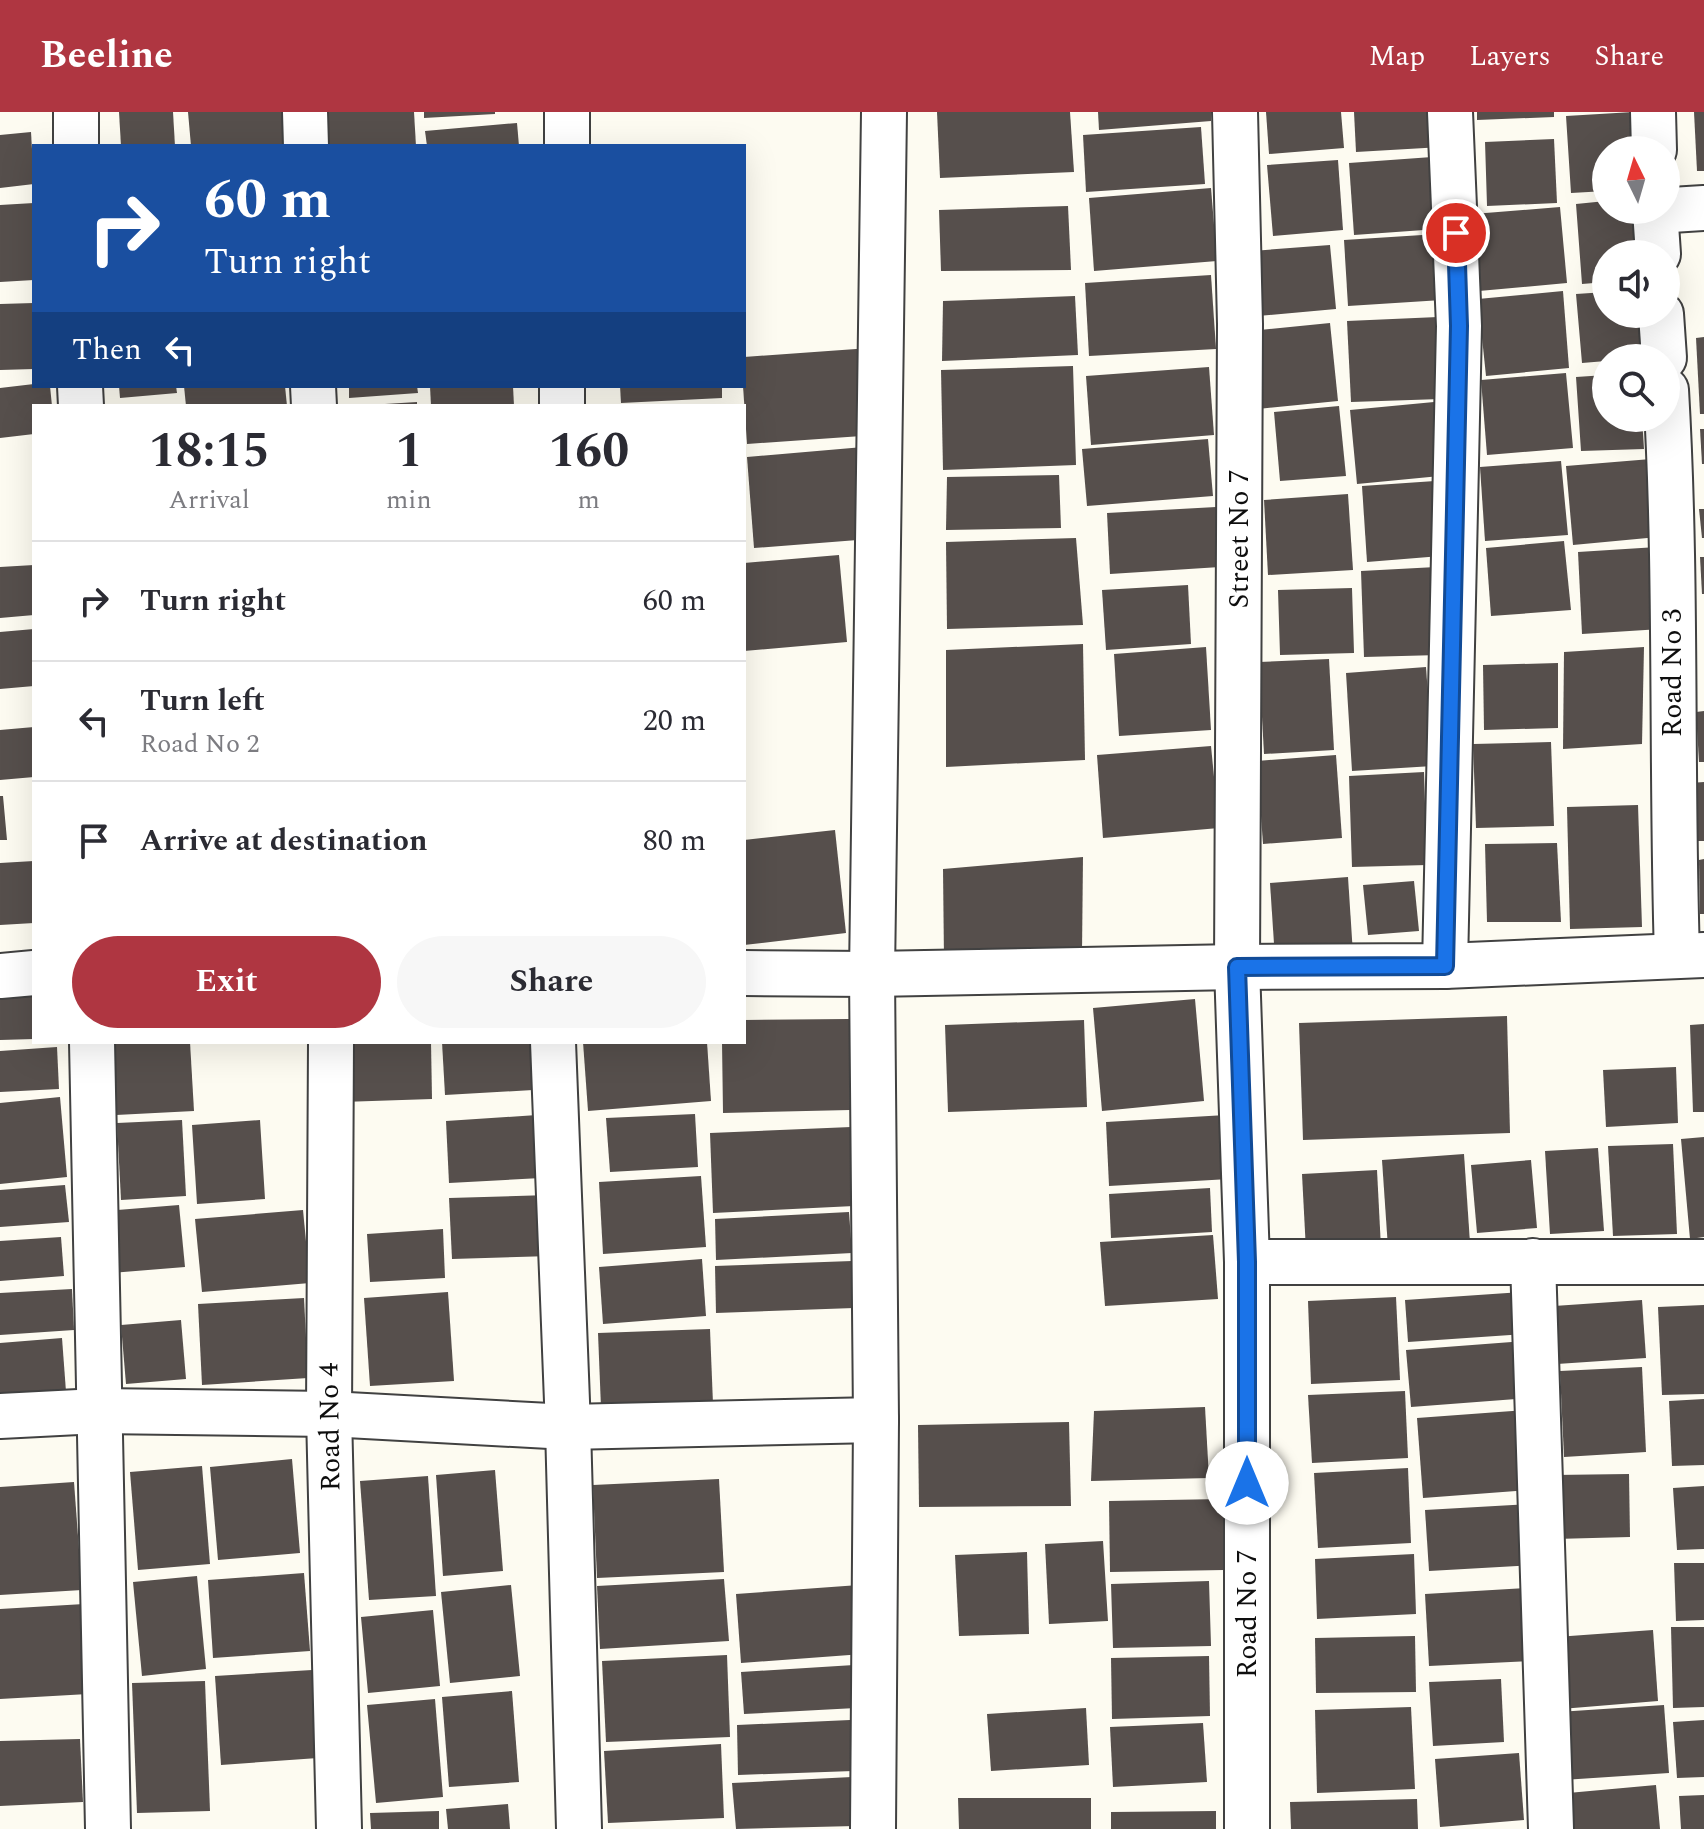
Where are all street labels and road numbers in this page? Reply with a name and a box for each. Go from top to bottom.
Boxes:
street label: Street No 7 [1218,470,1261,608]
street label: Road No 3 [1651,609,1694,737]
street label: Road No 4 [307,1362,353,1492]
street label: Road No 7 [1226,1550,1269,1678]

